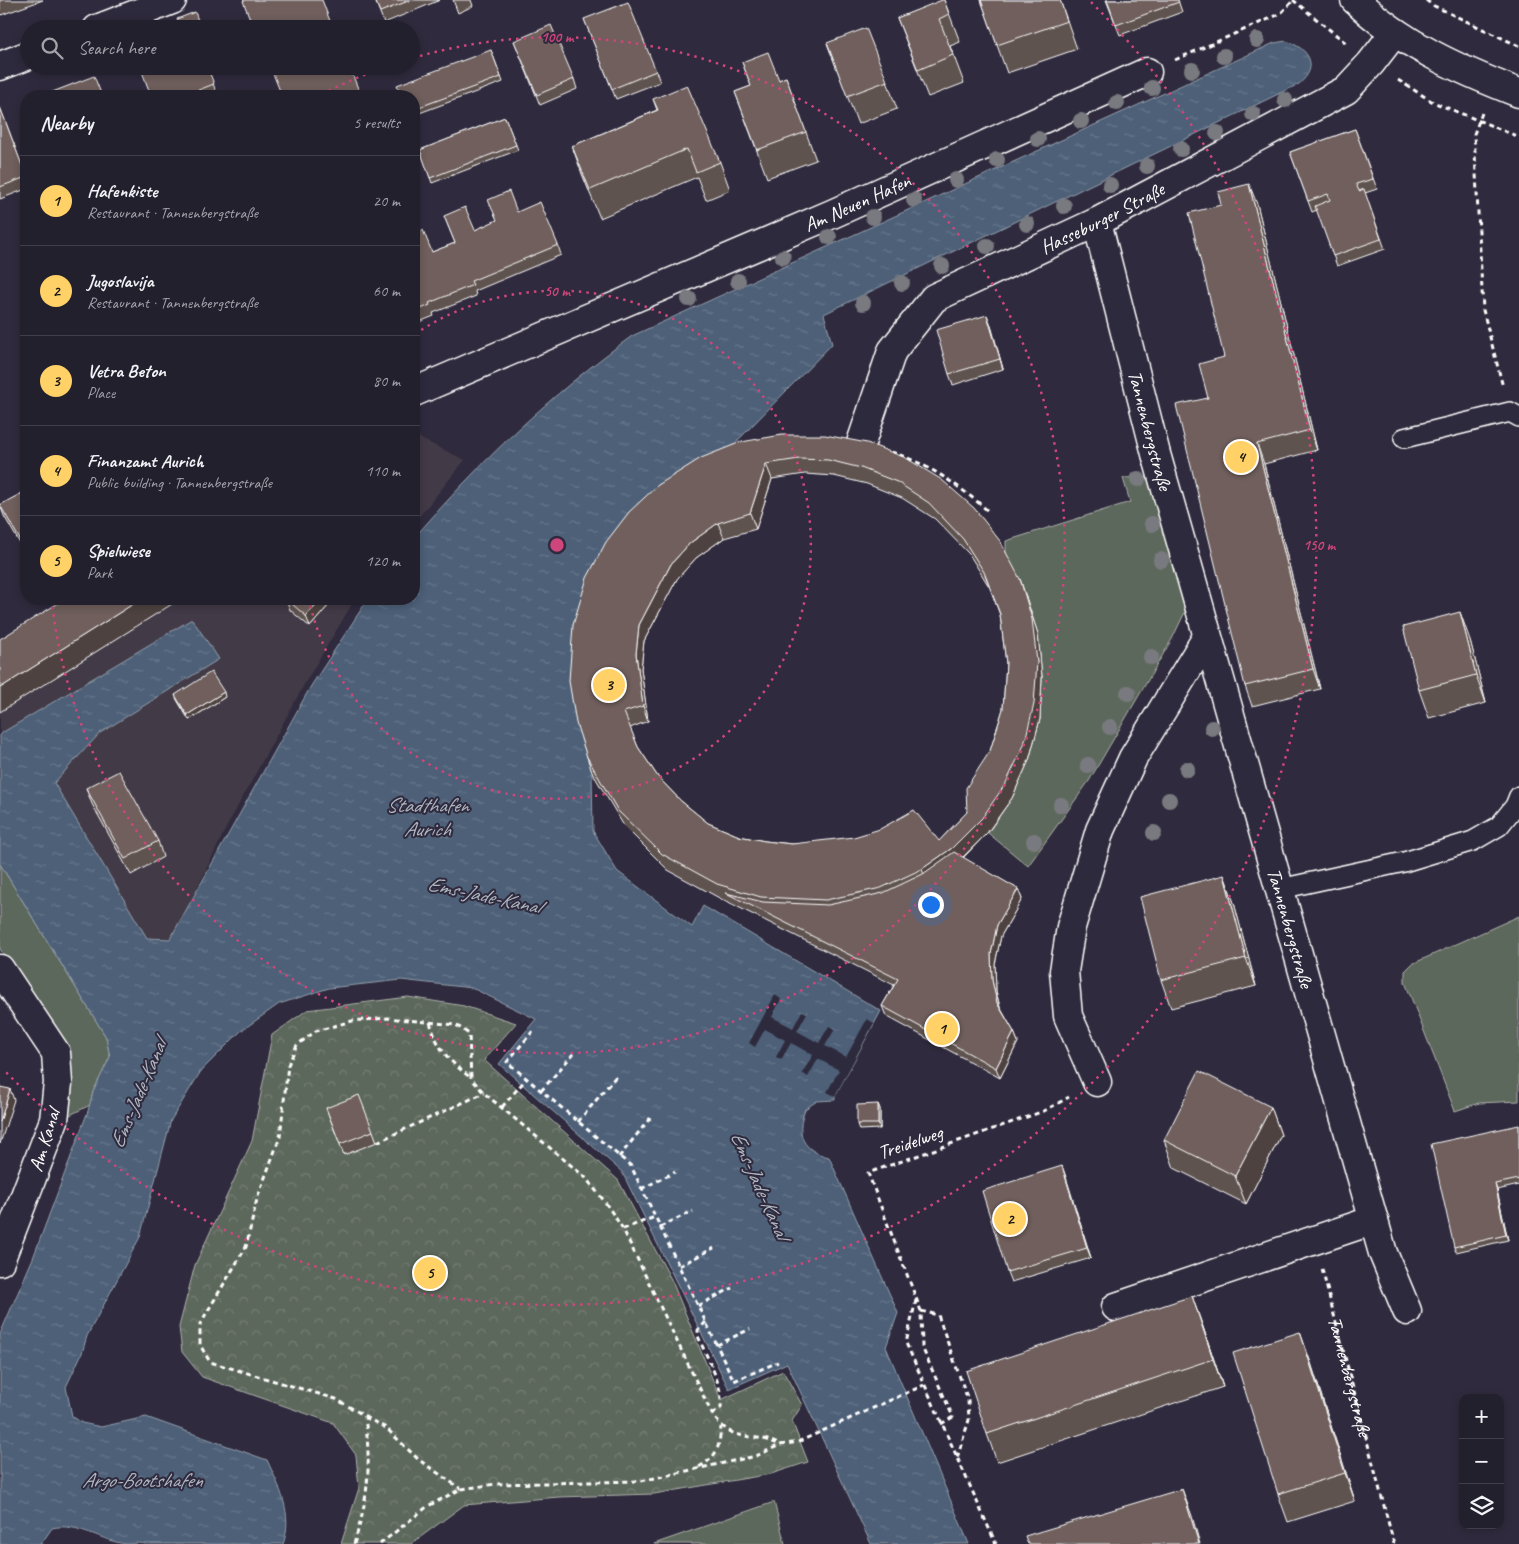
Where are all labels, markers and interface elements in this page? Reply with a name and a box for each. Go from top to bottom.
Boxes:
search box [20,20,420,75]
text: 100 m [541,28,575,47]
icon: search [38,34,66,62]
text: Search here [78,36,155,60]
text: Nearby [40,110,93,136]
text: 5 results [353,113,400,133]
street label: Am Neuen Hafen [800,168,915,237]
street label: Hasseburger Straße [1036,176,1170,260]
text: Hafenkiste [87,179,157,203]
text: 1 [52,191,60,211]
text: 20 m [373,191,400,211]
text: Restaurant · Tannenbergstraße [87,203,258,223]
text: Jugoslavija [87,269,153,293]
text: 2 [52,281,60,301]
text: 60 m [373,281,400,301]
text: 50 m [544,282,571,301]
text: Restaurant · Tannenbergstraße [87,293,258,313]
text: Vetra Beton [87,359,166,383]
street label: Tannenbergstraße [1122,368,1178,495]
text: 3 [52,371,60,391]
text: 80 m [373,371,400,391]
text: Place [87,383,115,403]
pin: 4 [1225,438,1257,476]
text: Finanzamt Aurich [87,449,203,473]
text: 4 [52,461,60,481]
text: 110 m [366,461,400,481]
text: Public building · Tannenbergstraße [87,473,272,493]
centre of rings [548,536,566,554]
text: 150 m [1303,536,1337,555]
text: Spielwiese [87,539,150,563]
text: 5 [53,551,59,571]
text: 120 m [366,551,400,571]
text: Park [87,563,112,583]
pin: 3 [593,666,625,704]
water label: Stadthafen Aurich [386,792,471,842]
street label: Tannenbergstraße [1261,865,1319,992]
water label: Ems-Jade-Kanal [425,870,549,921]
your location [918,892,944,918]
pin: 1 [926,1010,958,1048]
water label: Ems-Jade-Kanal [104,1030,175,1152]
street label: Am Kanal [23,1102,67,1175]
street label: Treidelweg [875,1119,948,1165]
water label: Ems-Jade-Kanal [725,1127,798,1248]
pin: 2 [994,1200,1026,1238]
pin: 5 [414,1254,446,1292]
street label: Tannenbergstraße [1322,1314,1378,1441]
map controls [1459,1394,1504,1529]
button: + [1459,1394,1504,1439]
button: − [1459,1439,1504,1484]
water label: Argo-Bootshafen [82,1467,204,1493]
button: layers [1459,1484,1504,1529]

